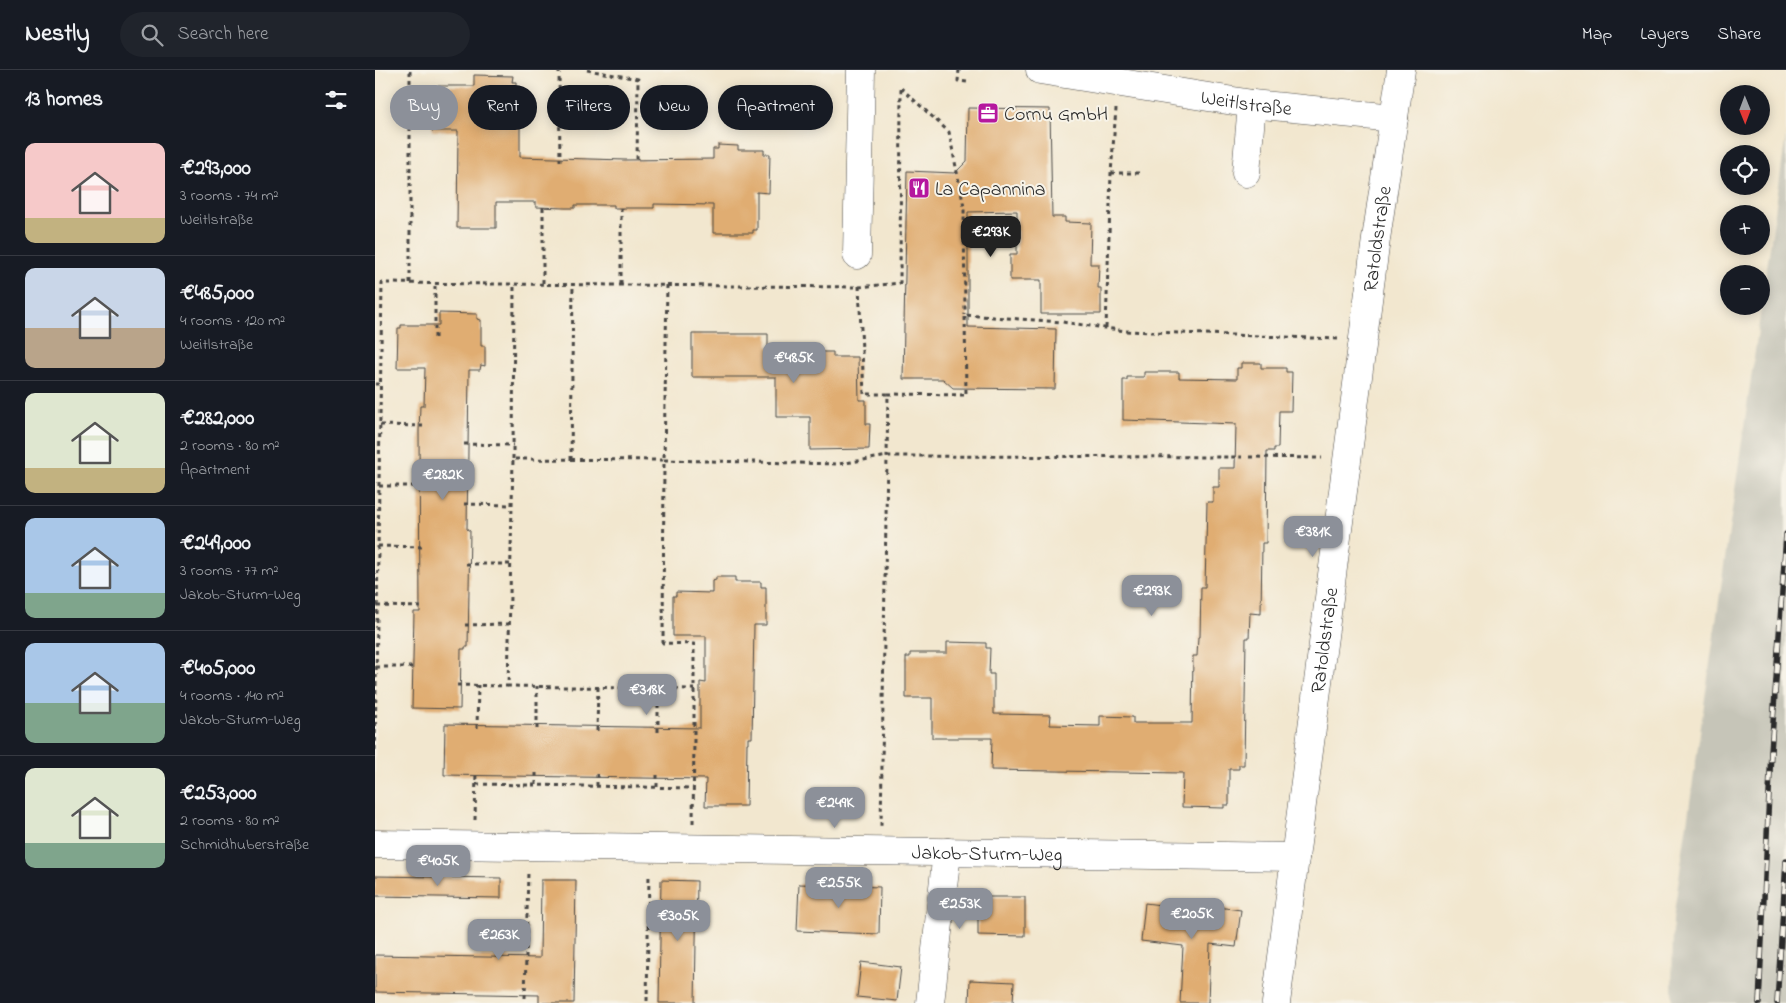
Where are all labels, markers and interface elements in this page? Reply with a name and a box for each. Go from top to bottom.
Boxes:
search box [120,12,470,57]
text: Nestly [25,17,90,52]
icon: search [138,21,166,49]
text: Search here [178,21,269,48]
text: Map [1582,22,1612,48]
text: Layers [1640,22,1690,48]
text: Share [1718,22,1761,48]
street label: Weitlstraße [1198,84,1293,125]
text: 13 homes [25,85,103,115]
chip: Buy [390,85,458,130]
chip: Rent [468,85,537,130]
chip: Filters [547,85,630,130]
chip: New [640,85,708,130]
chip: Apartment [718,85,833,130]
north arrow [1720,85,1770,135]
map controls [1720,85,1770,315]
icon: filters [322,86,350,114]
office icon: Cornu GmbH [976,101,1000,125]
place label: Cornu GmbH [1004,101,1108,130]
button: locate [1720,145,1770,195]
text: €293,000 [180,154,251,184]
icon: home [65,163,125,223]
restaurant icon: La Capannina [907,176,931,200]
place label: La Capannina [935,176,1046,205]
text: 3 rooms · 74 m² [180,184,279,208]
street label: Ratoldstraße [1357,184,1401,293]
button: + [1720,205,1770,255]
text: Weitlstraße [180,208,253,232]
pin: €293K [956,216,1026,258]
text: €293K [972,220,1010,244]
button: − [1720,265,1770,315]
text: €485,000 [180,279,254,309]
icon: home [65,288,125,348]
text: 4 rooms · 120 m² [180,309,285,333]
text: Weitlstraße [180,333,253,357]
pin: €485K [759,342,829,384]
text: €485K [774,346,814,370]
text: €282,000 [180,404,254,434]
icon: home [65,413,125,473]
text: 2 rooms · 80 m² [180,434,280,458]
text: Apartment [180,458,250,482]
pin: €282K [408,458,478,501]
text: €282K [423,463,463,487]
pin: €381K [1278,516,1348,558]
text: €381K [1295,520,1331,544]
text: €249,000 [180,529,251,559]
icon: home [65,538,125,598]
text: 3 rooms · 77 m² [180,559,279,583]
pin: €293K [1117,574,1187,617]
text: €293K [1133,579,1171,603]
text: Jakob-Sturm-Weg [180,583,301,607]
street label: Ratoldstraße [1305,586,1347,695]
text: €405,000 [180,654,255,684]
icon: home [65,663,125,723]
pin: €318K [612,674,682,716]
text: €318K [629,678,665,702]
text: 4 rooms · 140 m² [180,684,284,708]
text: Jakob-Sturm-Weg [180,708,301,732]
text: €253,000 [180,779,257,809]
pin: €249K [800,786,870,829]
icon: home [65,788,125,848]
text: €249K [816,791,854,815]
text: 2 rooms · 80 m² [180,809,280,833]
text: Schmidhuberstraße [180,833,309,857]
street label: Jakob-Sturm-Weg [911,840,1063,872]
pin: €405K [403,844,473,887]
text: €405K [417,849,459,873]
pin: €255K [804,866,874,909]
text: €255K [816,871,862,895]
pin: €253K [925,888,995,930]
text: €253K [939,892,981,916]
pin: €205K [1157,898,1227,940]
pin: €305K [643,900,713,942]
text: €205K [1171,902,1213,926]
text: €305K [657,904,699,928]
pin: €263K [464,918,534,961]
text: €263K [479,923,519,947]

